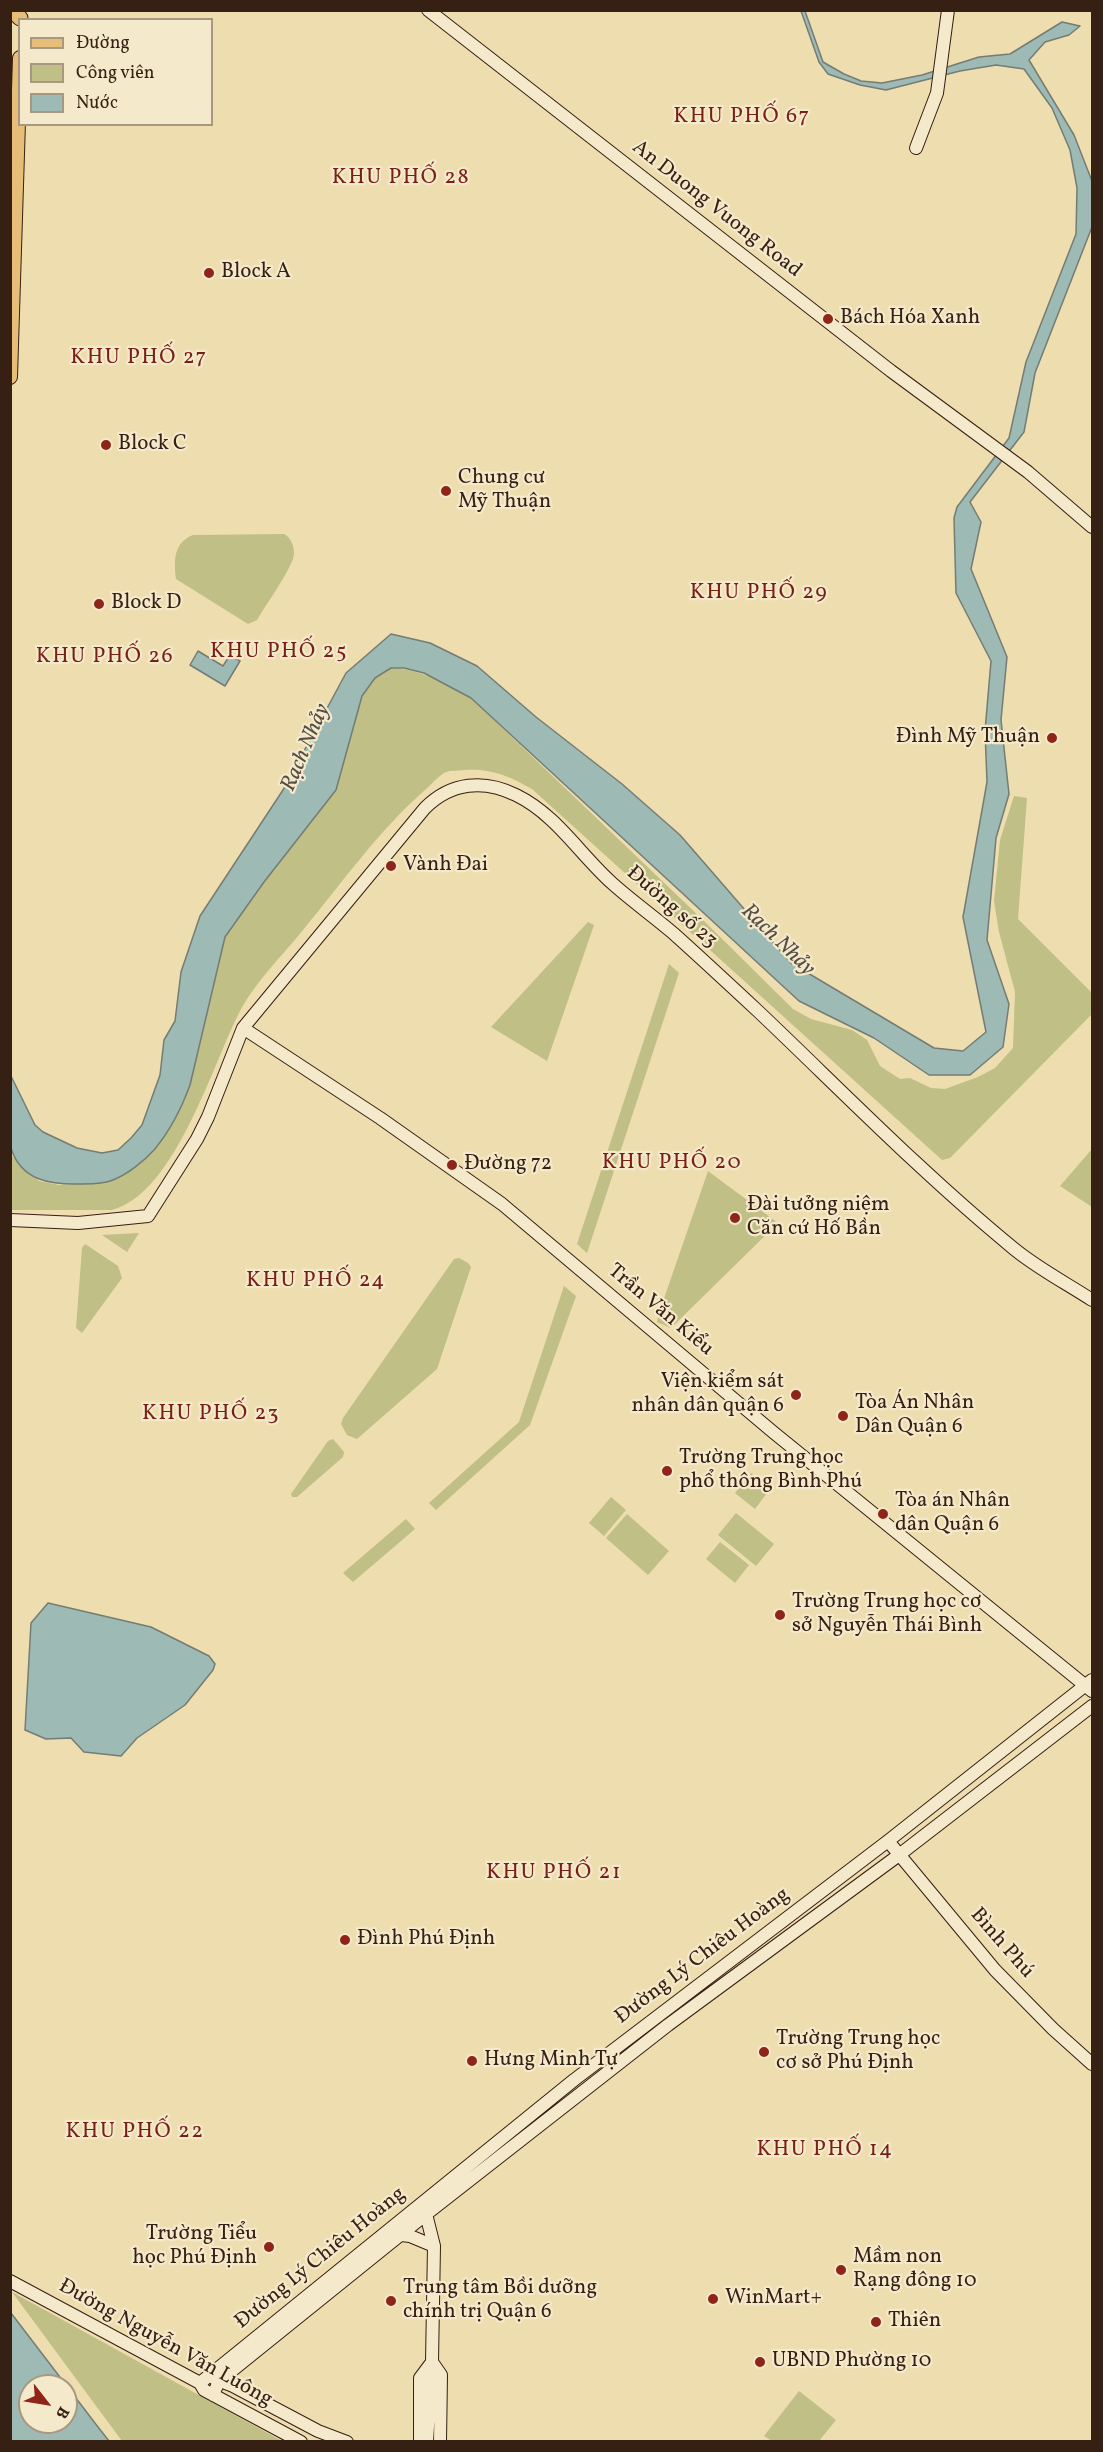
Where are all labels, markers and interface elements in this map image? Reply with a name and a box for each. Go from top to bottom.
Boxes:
legend [18,18,213,126]
text: Đường [76,31,130,56]
text: Công viên [76,61,155,86]
text: Nước [76,91,118,116]
district label: KHU PHỐ 67 [673,105,811,131]
street label: An Duong Vuong Road [626,136,806,284]
district label: KHU PHỐ 28 [332,166,470,192]
place label: Block A [221,260,291,286]
marker: Block A [202,266,216,280]
place label: Bách Hóa Xanh [840,306,980,332]
marker: Bách Hóa Xanh [821,312,835,326]
district label: KHU PHỐ 27 [70,346,208,372]
place label: Block C [118,432,187,458]
marker: Block C [99,438,113,452]
place label: Chung cư Mỹ Thuận [458,466,551,516]
marker: Chung cư Mỹ Thuận [439,484,453,498]
district label: KHU PHỐ 29 [690,581,828,607]
place label: Block D [111,591,181,617]
marker: Block D [92,597,106,611]
district label: KHU PHỐ 25 [210,640,348,666]
district label: KHU PHỐ 26 [36,645,174,671]
water label: Rạch Nhảy [277,700,337,796]
place label: Đình Mỹ Thuận [896,725,1040,751]
marker: Đình Mỹ Thuận [1045,731,1059,745]
place label: Vành Đai [403,853,488,879]
marker: Vành Đai [384,859,398,873]
street label: Đường số 23 [620,862,722,954]
water label: Rạch Nhảy [734,899,820,983]
district label: KHU PHỐ 20 [602,1151,742,1177]
place label: Đường 72 [464,1152,552,1178]
marker: Đường 72 [445,1158,459,1172]
place label: Đài tưởng niệm Căn cứ Hố Bần [747,1193,890,1243]
marker: Đài tưởng niệm Căn cứ Hố Bần [728,1211,742,1225]
street label: Trần Văn Kiểu [602,1259,718,1363]
district label: KHU PHỐ 24 [246,1269,386,1295]
place label: Viện kiểm sát nhân dân quận 6 [632,1370,784,1420]
marker: Viện kiểm sát nhân dân quận 6 [789,1388,803,1402]
place label: Tòa Án Nhân Dân Quận 6 [855,1391,974,1441]
district label: KHU PHỐ 23 [142,1402,280,1428]
marker: Tòa Án Nhân Dân Quận 6 [836,1409,850,1423]
place label: Trường Trung học phổ thông Bình Phú [679,1446,862,1496]
marker: Trường Trung học phổ thông Bình Phú [660,1464,674,1478]
place label: Tòa án Nhân dân Quận 6 [895,1489,1010,1539]
marker: Tòa án Nhân dân Quận 6 [876,1507,890,1521]
place label: Trường Trung học cơ sở Nguyễn Thái Bình [792,1590,982,1640]
marker: Trường Trung học cơ sở Nguyễn Thái Bình [773,1608,787,1622]
district label: KHU PHỐ 21 [486,1861,622,1887]
street label: Đường Lý Chiêu Hoàng [611,1883,795,2031]
street label: Bình Phú [964,1904,1038,1984]
place label: Đình Phú Định [357,1927,495,1953]
marker: Đình Phú Định [338,1933,352,1947]
place label: Trường Trung học cơ sở Phú Định [776,2027,940,2077]
marker: Trường Trung học cơ sở Phú Định [757,2045,771,2059]
place label: Hưng Minh Tự [484,2048,618,2074]
marker: Hưng Minh Tự [465,2054,479,2068]
district label: KHU PHỐ 22 [65,2120,205,2146]
district label: KHU PHỐ 14 [756,2138,894,2164]
street label: Đường Lý Chiêu Hoàng [231,2183,411,2335]
place label: Trường Tiểu học Phú Định [132,2222,257,2272]
marker: Trường Tiểu học Phú Định [262,2240,276,2254]
place label: Mầm non Rạng đông 10 [853,2245,977,2295]
marker: Mầm non Rạng đông 10 [834,2263,848,2277]
street label: Đường Nguyễn Văn Luông [54,2275,276,2413]
place label: Trung tâm Bồi dưỡng chính trị Quận 6 [403,2276,597,2326]
place label: WinMart+ [725,2286,822,2312]
marker: WinMart+ [706,2292,720,2306]
marker: Trung tâm Bồi dưỡng chính trị Quận 6 [384,2294,398,2308]
place label: Thiên [888,2309,941,2335]
marker: Thiên [869,2315,883,2329]
place label: UBND Phường 10 [772,2349,931,2375]
marker: UBND Phường 10 [753,2355,767,2369]
north arrow [18,2374,78,2434]
text: B [50,2402,74,2423]

